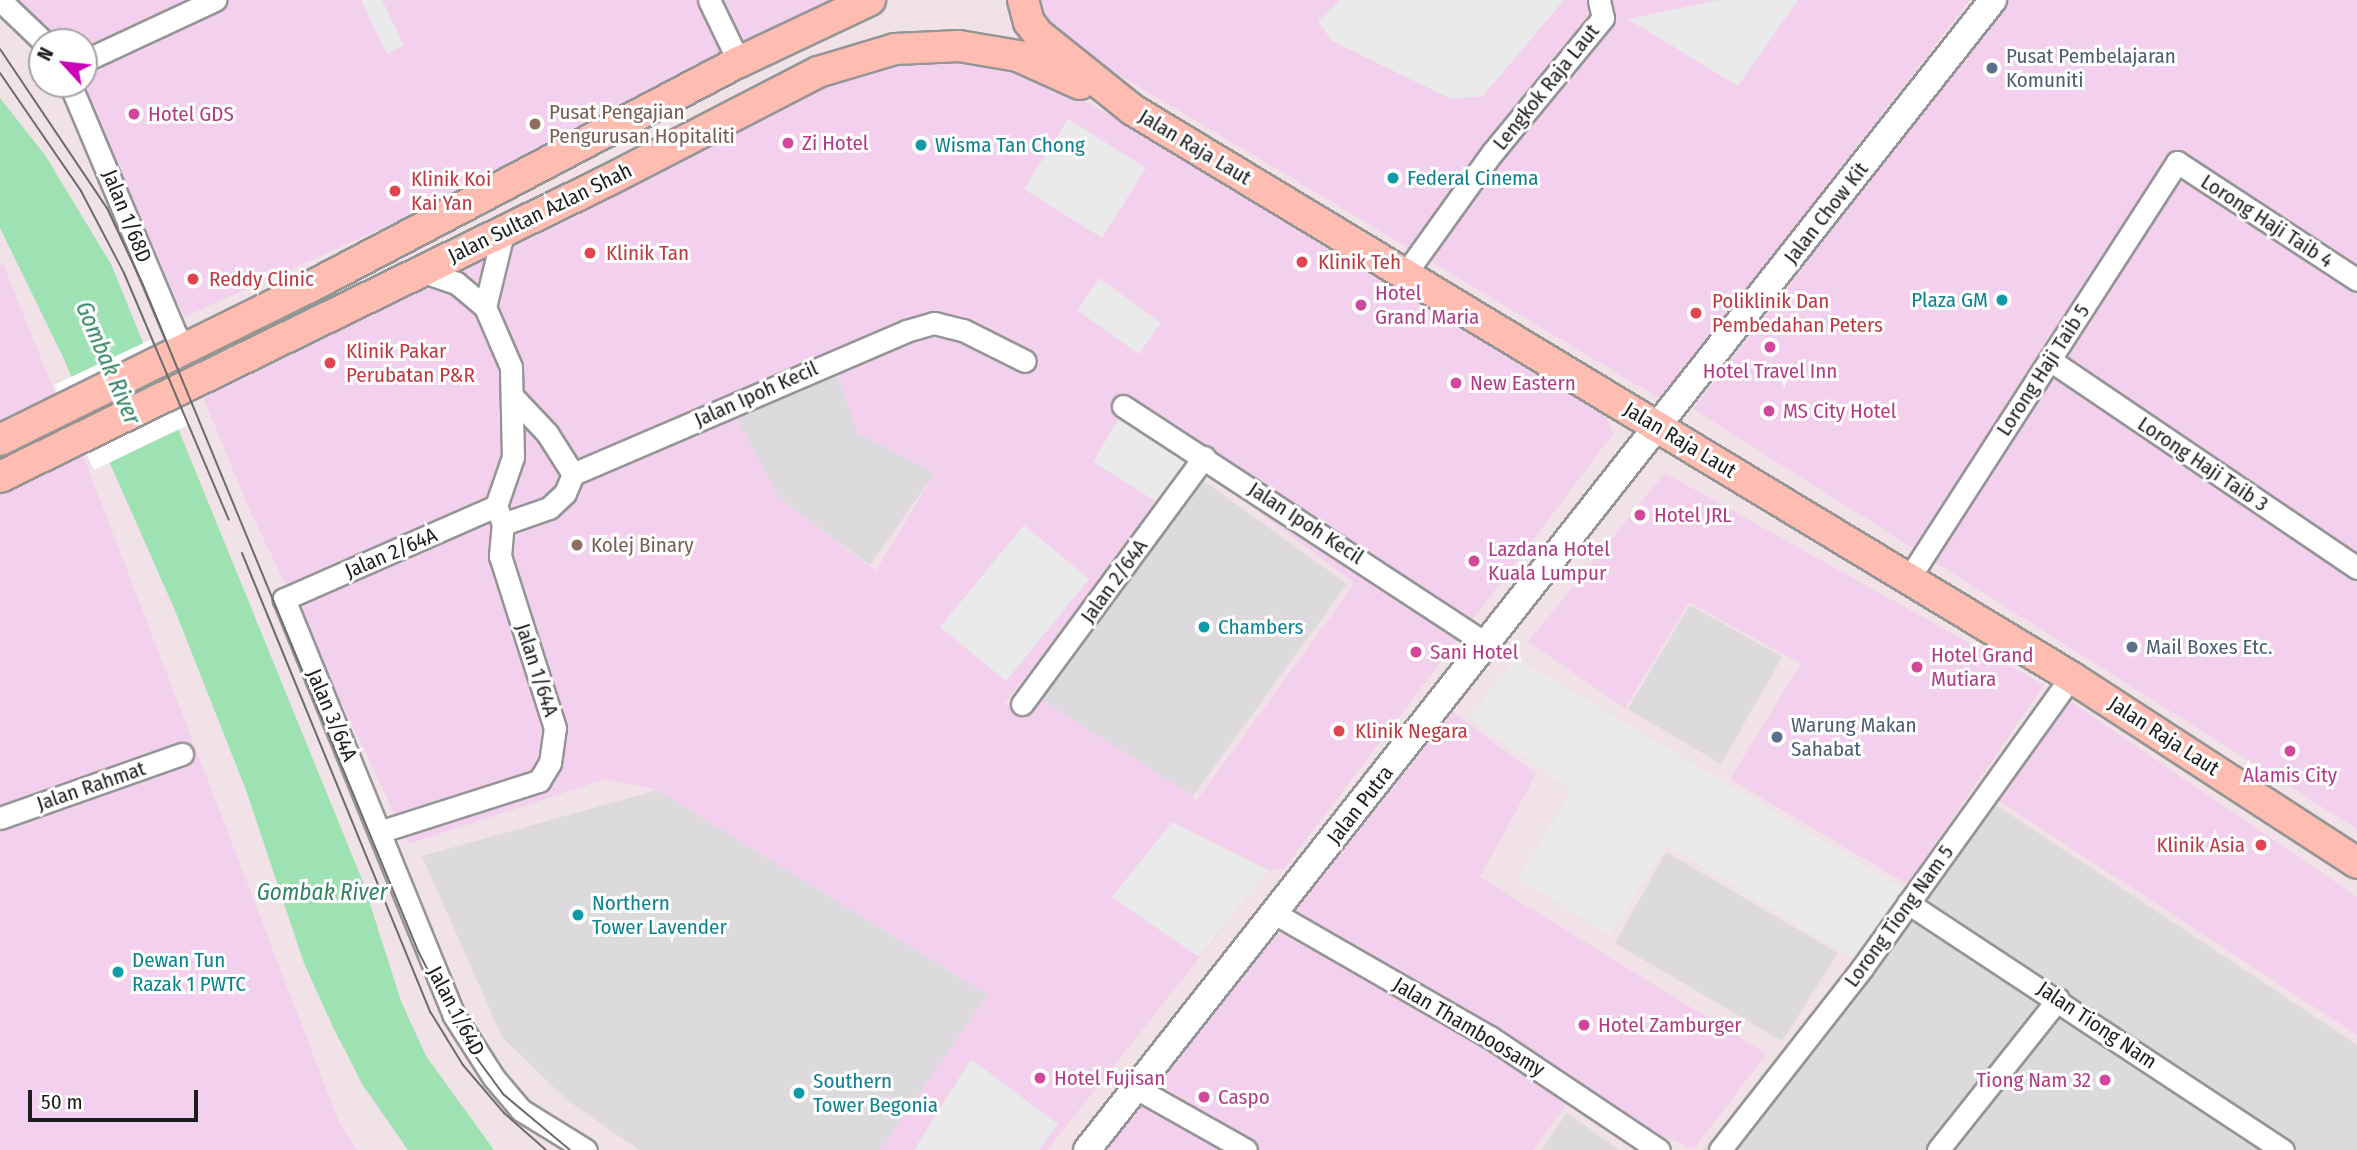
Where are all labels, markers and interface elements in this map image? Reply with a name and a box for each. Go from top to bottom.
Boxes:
street label: Lengkok Raja Laut [1488,19,1604,155]
north arrow [28,28,98,98]
place label: Pusat Pembelajaran Komuniti [2006,43,2176,93]
text: N [33,44,58,64]
marker: Pusat Pembelajaran Komuniti [1984,60,2000,76]
place label: Pusat Pengajian Pengurusan Hopitaliti [549,99,735,149]
place label: Hotel GDS [148,101,234,127]
street label: Jalan Raja Laut [1134,104,1256,190]
marker: Hotel GDS [126,106,142,122]
marker: Pusat Pengajian Pengurusan Hopitaliti [527,116,543,132]
place label: Zi Hotel [802,130,868,156]
place label: Wisma Tan Chong [935,132,1085,158]
marker: Zi Hotel [780,135,796,151]
marker: Wisma Tan Chong [913,137,929,153]
street label: Jalan Chow Kit [1778,157,1874,269]
street label: Jalan Sultan Azlan Shah [444,158,636,268]
place label: Federal Cinema [1407,165,1539,191]
street label: Jalan 1/68D [97,166,157,266]
place label: Klinik Koi Kai Yan [411,166,491,216]
street label: Lorong Haji Taib 4 [2196,169,2338,273]
marker: Federal Cinema [1385,170,1401,186]
marker: Klinik Koi Kai Yan [385,181,405,201]
place label: Klinik Tan [606,240,689,266]
marker: Klinik Tan [580,243,600,263]
place label: Klinik Teh [1318,249,1401,275]
marker: Klinik Teh [1292,252,1312,272]
place label: Reddy Clinic [209,266,314,292]
marker: Reddy Clinic [183,269,203,289]
place label: Hotel Grand Maria [1375,280,1479,330]
place label: Plaza GM [1911,287,1988,313]
place label: Poliklinik Dan Pembedahan Peters [1712,288,1883,338]
marker: Plaza GM [1994,292,2010,308]
water label: Gombak River [70,297,146,429]
marker: Hotel Grand Maria [1353,297,1369,313]
street label: Lorong Haji Taib 5 [1991,299,2095,441]
marker: Poliklinik Dan Pembedahan Peters [1686,303,1706,323]
place label: Klinik Pakar Perubatan P&R [346,338,475,388]
marker: Hotel Travel Inn [1762,339,1778,355]
marker: Klinik Pakar Perubatan P&R [320,353,340,373]
street label: Jalan Ipoh Kecil [690,356,822,432]
place label: Hotel Travel Inn [1703,358,1837,384]
place label: New Eastern [1470,370,1576,396]
marker: New Eastern [1448,375,1464,391]
street label: Jalan Raja Laut [1619,397,1741,483]
place label: MS City Hotel [1783,398,1896,424]
marker: MS City Hotel [1761,403,1777,419]
street label: Lorong Haji Taib 3 [2133,411,2273,517]
street label: Jalan Ipoh Kecil [1244,476,1368,570]
place label: Hotel JRL [1654,502,1732,528]
marker: Hotel JRL [1632,507,1648,523]
street label: Jalan 2/64A [341,522,441,584]
place label: Kolej Binary [591,532,694,558]
street label: Jalan 2/64A [1075,534,1153,628]
place label: Lazdana Hotel Kuala Lumpur [1488,536,1610,586]
marker: Kolej Binary [569,537,585,553]
marker: Lazdana Hotel Kuala Lumpur [1466,553,1482,569]
place label: Chambers [1218,614,1304,640]
marker: Chambers [1196,619,1212,635]
street label: Jalan 1/64A [510,620,564,720]
place label: Mail Boxes Etc. [2146,634,2272,660]
place label: Sani Hotel [1430,639,1518,665]
marker: Mail Boxes Etc. [2124,639,2140,655]
place label: Hotel Grand Mutiara [1931,642,2034,692]
marker: Sani Hotel [1408,644,1424,660]
marker: Hotel Grand Mutiara [1909,659,1925,675]
street label: Jalan 3/64A [301,665,363,765]
street label: Jalan Raja Laut [2104,691,2224,781]
place label: Warung Makan Sahabat [1791,712,1917,762]
place label: Klinik Negara [1355,718,1468,744]
marker: Klinik Negara [1329,721,1349,741]
marker: Warung Makan Sahabat [1769,729,1785,745]
marker: Alamis City [2282,743,2298,759]
street label: Jalan Rahmat [33,756,149,816]
street label: Jalan Putra [1321,761,1399,849]
place label: Alamis City [2243,762,2337,788]
place label: Klinik Asia [2156,832,2245,858]
marker: Klinik Asia [2251,835,2271,855]
street label: Lorong Tiong Nam 5 [1839,840,1959,992]
water label: Gombak River [257,878,387,906]
place label: Northern Tower Lavender [592,890,727,940]
marker: Northern Tower Lavender [570,907,586,923]
place label: Dewan Tun Razak 1 PWTC [132,947,246,997]
street label: Jalan 1/64D [422,962,490,1060]
marker: Dewan Tun Razak 1 PWTC [110,964,126,980]
street label: Jalan Thamboosamy [1389,972,1549,1082]
street label: Jalan Tiong Nam [2032,976,2162,1074]
place label: Hotel Zamburger [1598,1012,1742,1038]
marker: Hotel Zamburger [1576,1017,1592,1033]
place label: Hotel Fujisan [1054,1065,1165,1091]
place label: Tiong Nam 32 [1976,1067,2091,1093]
place label: Southern Tower Begonia [813,1068,938,1118]
marker: Hotel Fujisan [1032,1070,1048,1086]
marker: Tiong Nam 32 [2097,1072,2113,1088]
scale bar [32,1076,201,1120]
place label: Caspo [1218,1084,1270,1110]
marker: Southern Tower Begonia [791,1085,807,1101]
text: 50 m [41,1089,83,1115]
marker: Caspo [1196,1089,1212,1105]

